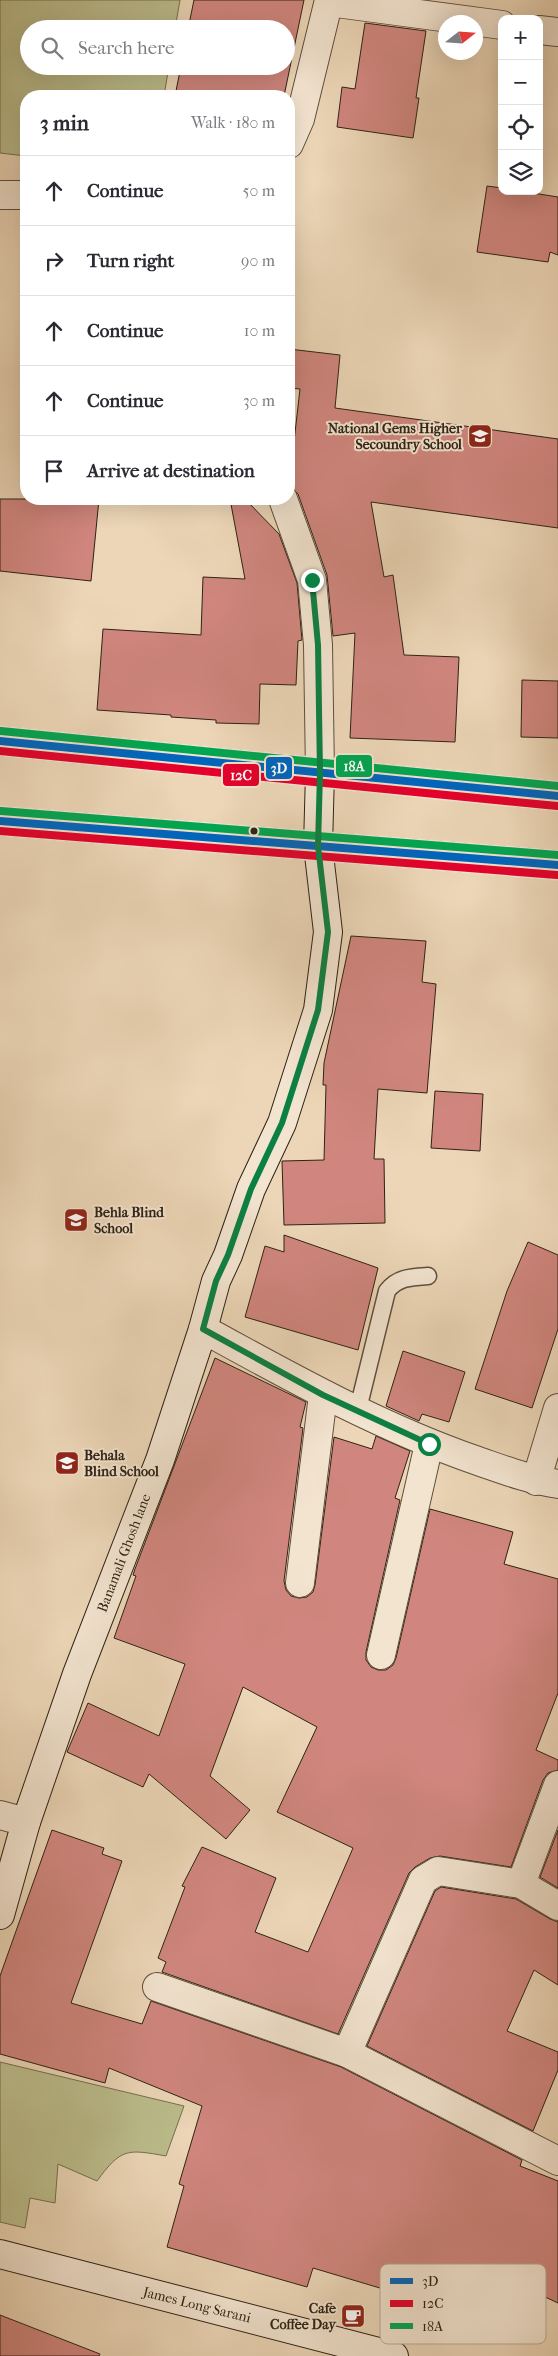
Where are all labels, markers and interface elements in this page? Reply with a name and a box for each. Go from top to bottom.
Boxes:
north arrow [438,15,483,60]
map controls [498,15,543,195]
button: + [498,15,543,60]
search box [20,20,295,75]
icon: search [38,34,66,62]
text: Search here [78,37,174,59]
button: − [498,60,543,105]
button: locate [498,105,543,150]
text: 3 min [40,111,89,135]
text: Walk · 180 m [191,113,275,132]
button: layers [498,150,543,195]
icon: ahead [40,177,68,205]
text: Continue [87,180,163,202]
text: 50 m [243,181,275,200]
icon: right [40,247,68,275]
text: Turn right [87,250,174,272]
text: 90 m [241,251,275,270]
icon: ahead [40,317,68,345]
text: Continue [87,320,163,342]
text: 10 m [244,321,275,340]
icon: ahead [40,387,68,415]
text: Continue [87,390,163,412]
text: 30 m [243,391,275,410]
place label: National Gems Higher Secoundry School [328,420,463,453]
school or university icon: National Gems Higher Secoundry School [467,423,493,449]
icon: arrive [40,457,68,485]
text: Arrive at destination [87,460,255,482]
route end [301,569,324,592]
line badge: 18A [335,754,373,778]
line badge: 3D [265,756,293,780]
text: 18A [343,758,365,775]
text: 3D [271,760,288,777]
line badge: 12C [222,763,260,787]
text: 12C [230,767,252,784]
unlabelled marker [249,826,259,836]
place label: Behla Blind School [94,1204,165,1237]
school or university icon: Behla Blind School [63,1207,89,1233]
route start [418,1433,441,1456]
place label: Behala Blind School [84,1447,159,1480]
school or university icon: Behala Blind School [54,1450,80,1476]
street label: Banamali Ghosh lane [94,1491,154,1615]
legend [380,2264,546,2344]
text: 3D [422,2273,439,2290]
street label: James Long Sarani [140,2283,253,2327]
text: 12C [422,2295,444,2312]
place label: Cafe Coffee Day [270,2300,338,2333]
cafe icon: Cafe Coffee Day [340,2303,366,2329]
text: 18A [422,2318,444,2335]

